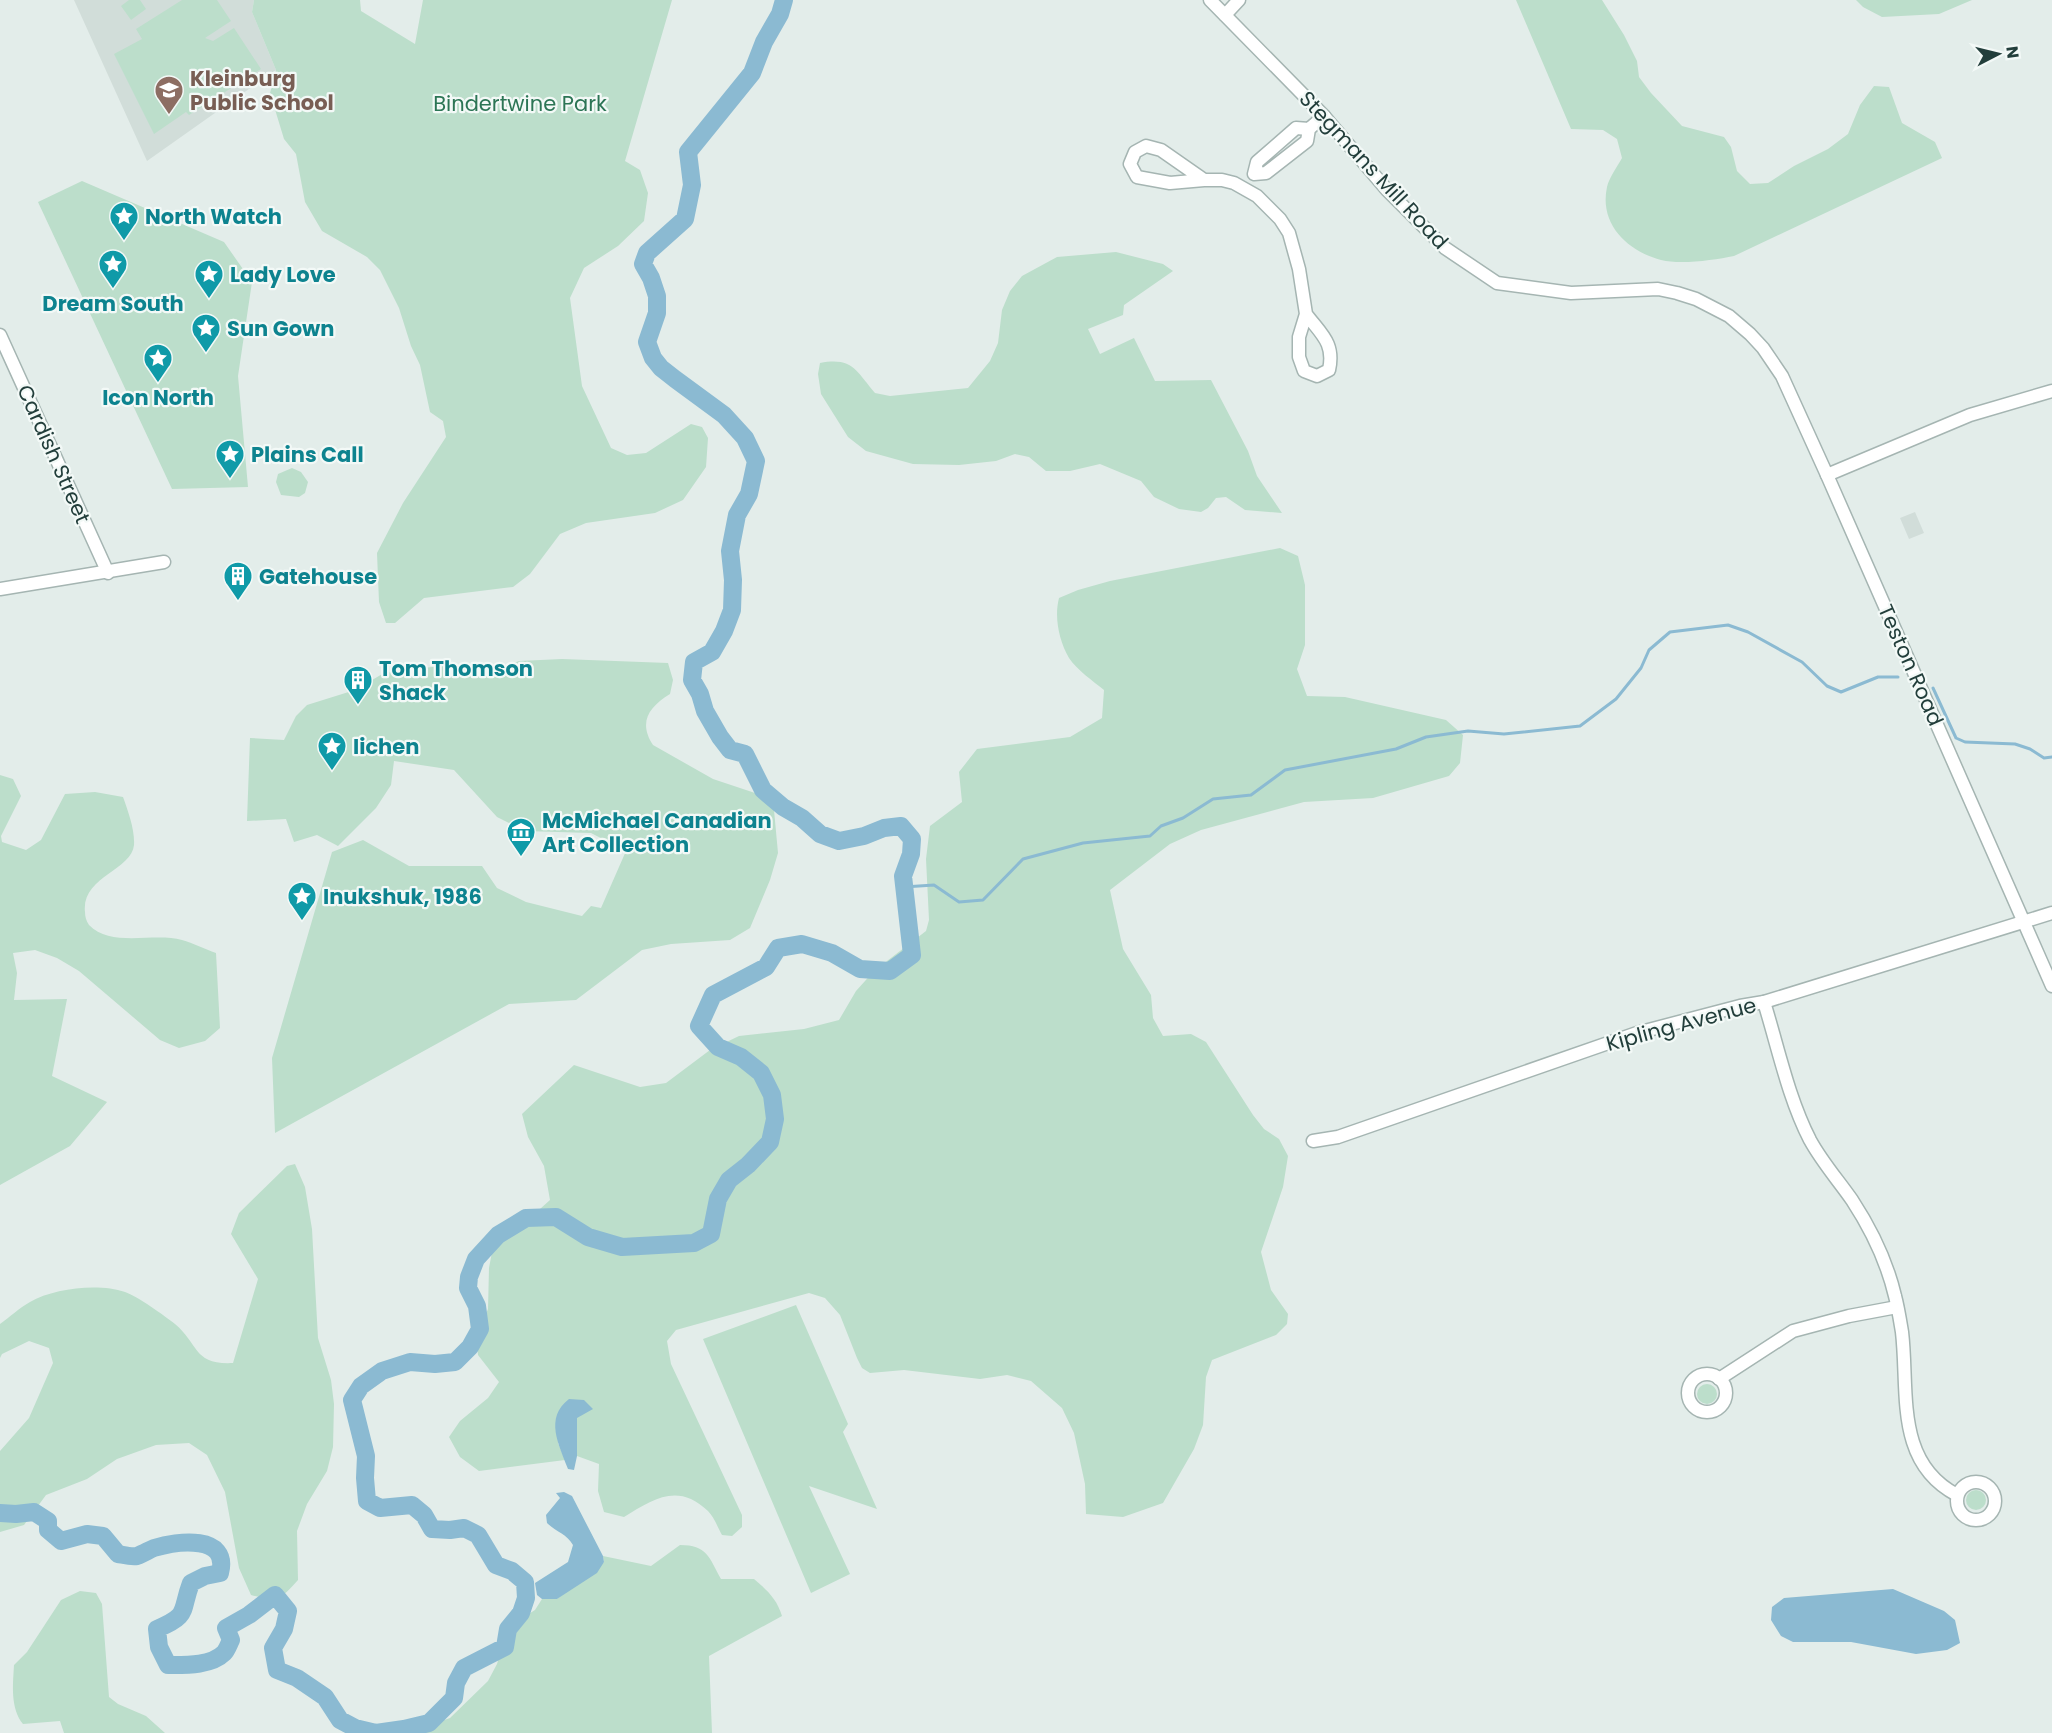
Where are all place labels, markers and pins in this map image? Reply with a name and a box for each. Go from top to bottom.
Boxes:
place label: Kleinburg Public School [190,64,334,117]
school or university icon: Kleinburg Public School [153,74,185,116]
place icon: North Watch [108,200,140,242]
place label: North Watch [145,202,282,231]
place icon: Dream South [97,248,129,290]
place icon: Lady Love [193,258,225,300]
place label: Lady Love [230,260,336,289]
place label: Dream South [42,289,184,318]
place icon: Sun Gown [190,312,222,354]
place label: Sun Gown [227,314,334,343]
place icon: Icon North [142,342,174,384]
place label: Icon North [102,383,214,412]
place icon: Plains Call [214,438,246,480]
place label: Plains Call [251,440,364,469]
building icon: Gatehouse [222,560,254,602]
place label: Gatehouse [259,562,377,591]
place label: Tom Thomson Shack [379,654,533,707]
building icon: Tom Thomson Shack [342,664,374,706]
place icon: Iichen [316,730,348,772]
place label: Iichen [353,732,419,761]
place label: McMichael Canadian Art Collection [542,806,772,859]
museum icon: McMichael Canadian Art Collection [505,816,537,858]
place icon: Inukshuk, 1986 [286,880,318,922]
place label: Inukshuk, 1986 [323,882,482,911]

